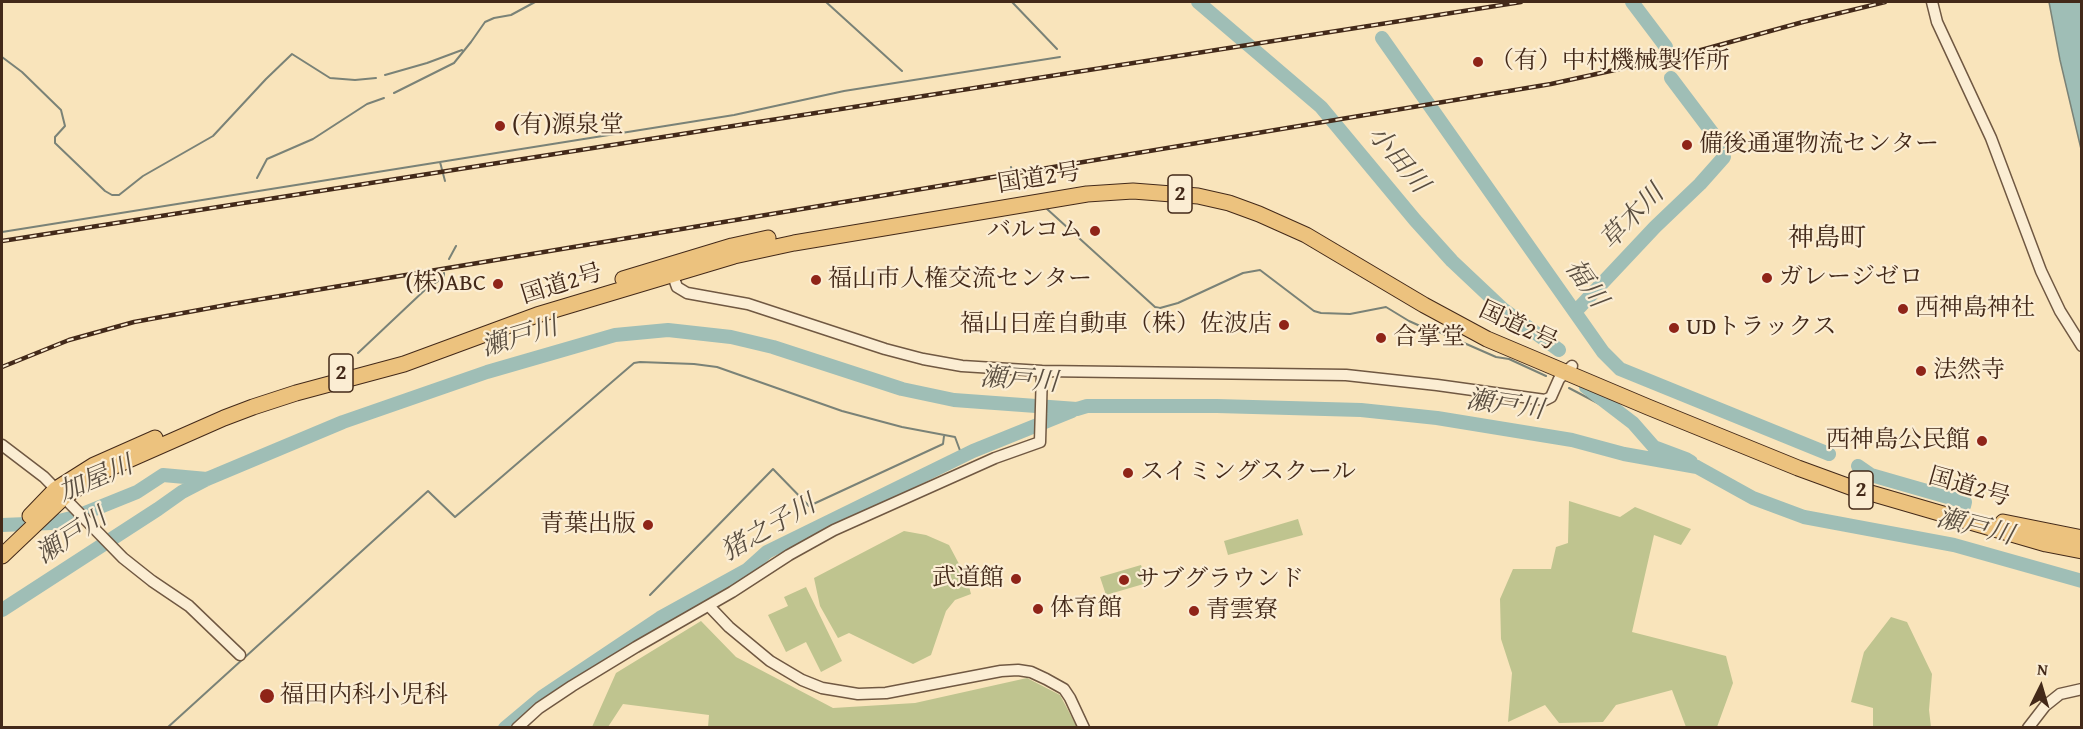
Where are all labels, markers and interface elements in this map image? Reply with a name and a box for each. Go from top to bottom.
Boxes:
place label: （有）中村機械製作所 [1490,48,1730,76]
marker: （有）中村機械製作所 [1471,55,1485,69]
place label: (有)源泉堂 [512,112,623,140]
marker: (有)源泉堂 [493,119,507,133]
water label: 小田川 [1360,120,1434,200]
place label: 備後通運物流センター [1699,131,1939,159]
marker: 備後通運物流センター [1680,138,1694,152]
street label: 国道2号 [995,158,1083,200]
road number: 2 [1168,175,1192,213]
water label: 草木川 [1595,179,1671,257]
place label: バルコム [987,217,1083,245]
district label: 神島町 [1788,223,1866,255]
marker: バルコム [1088,224,1102,238]
water label: 福川 [1557,254,1613,314]
street label: 国道2号 [518,259,606,311]
place label: ガレージゼロ [1779,264,1923,292]
place label: 福山市人権交流センター [828,266,1092,294]
place label: (株)ABC [405,270,486,298]
marker: ガレージゼロ [1760,271,1774,285]
marker: 福山市人権交流センター [809,273,823,287]
marker: (株)ABC [491,277,505,291]
place label: 西神島神社 [1915,295,2035,323]
street label: 国道2号 [1474,296,1562,358]
marker: 西神島神社 [1896,302,1910,316]
place label: 福山日産自動車（株）佐波店 [960,311,1272,339]
water label: 瀬戸川 [478,312,562,364]
place label: UDトラックス [1686,314,1836,342]
marker: 福山日産自動車（株）佐波店 [1277,318,1291,332]
marker: UDトラックス [1667,321,1681,335]
place label: 合掌堂 [1393,324,1465,352]
marker: 合掌堂 [1374,331,1388,345]
road number: 2 [329,354,353,392]
place label: 法然寺 [1933,357,2005,385]
water label: 瀬戸川 [979,363,1059,399]
marker: 法然寺 [1914,364,1928,378]
water label: 瀬戸川 [1464,385,1546,427]
place label: 西神島公民館 [1826,427,1970,455]
marker: 西神島公民館 [1975,434,1989,448]
water label: 加屋川 [54,450,138,510]
place label: スイミングスクール [1140,459,1356,487]
street label: 国道2号 [1925,463,2013,513]
marker: スイミングスクール [1121,466,1135,480]
road number: 2 [1849,471,1873,509]
water label: 猪之子川 [716,489,822,569]
water label: 瀬戸川 [31,503,113,571]
water label: 瀬戸川 [1933,503,2017,553]
place label: 青葉出版 [540,511,636,539]
marker: 青葉出版 [641,518,655,532]
place label: 武道館 [932,565,1004,593]
place label: サブグラウンド [1136,566,1304,594]
marker: 武道館 [1009,572,1023,586]
marker: サブグラウンド [1117,573,1131,587]
place label: 体育館 [1050,595,1122,623]
place label: 青雲寮 [1206,597,1278,625]
marker: 体育館 [1031,602,1045,616]
marker: 青雲寮 [1187,604,1201,618]
north arrow [2011,657,2071,717]
text: N [2036,657,2049,681]
place label: 福田内科小児科 [280,682,448,710]
marker: 福田内科小児科 [258,687,276,705]

